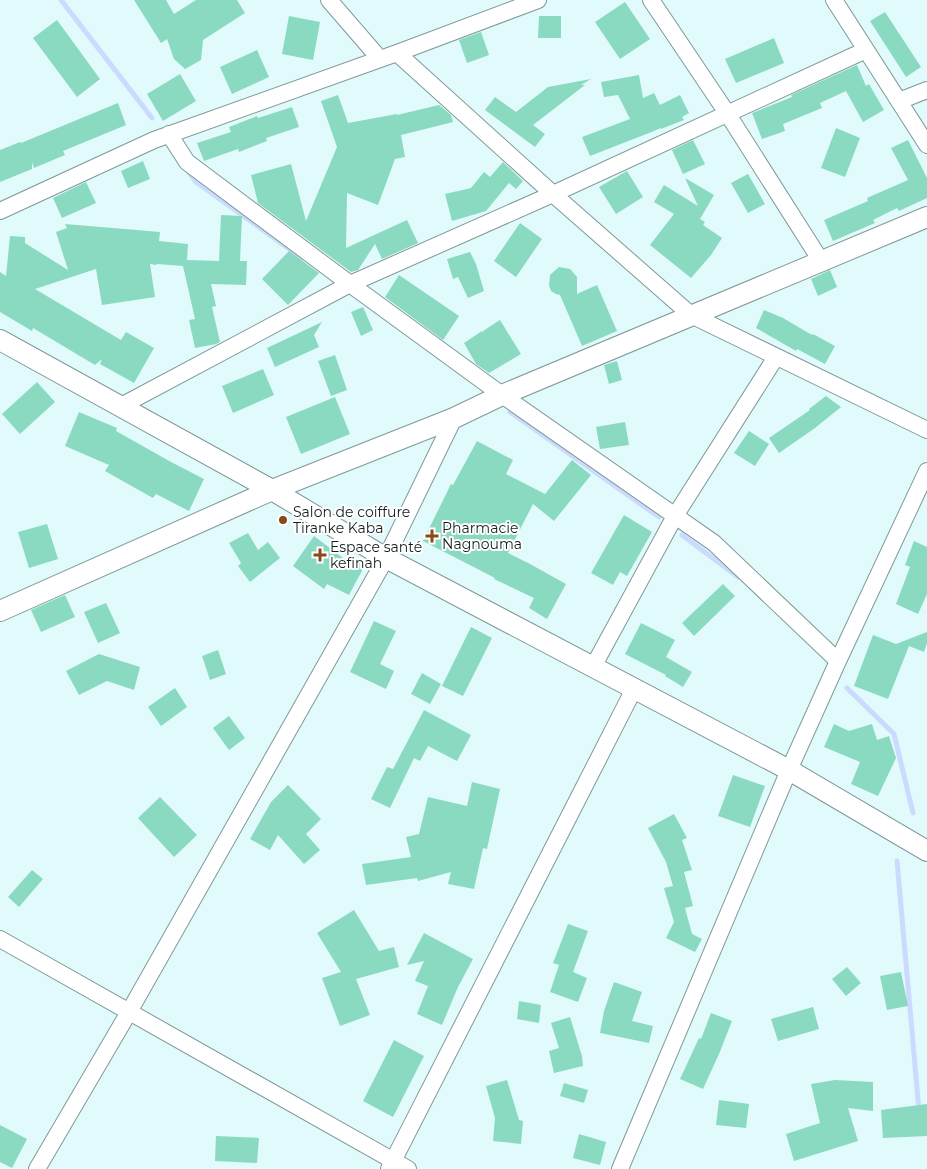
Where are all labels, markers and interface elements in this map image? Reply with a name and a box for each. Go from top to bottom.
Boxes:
place label: Salon de coiffure Tiranke Kaba [293,503,410,537]
marker: Salon de coiffure Tiranke Kaba [277,514,289,526]
place label: Pharmacie Nagnouma [442,519,522,553]
marker: Pharmacie Nagnouma [426,530,438,542]
place label: Espace santé kefinah [330,538,422,572]
marker: Espace santé kefinah [314,549,326,561]

